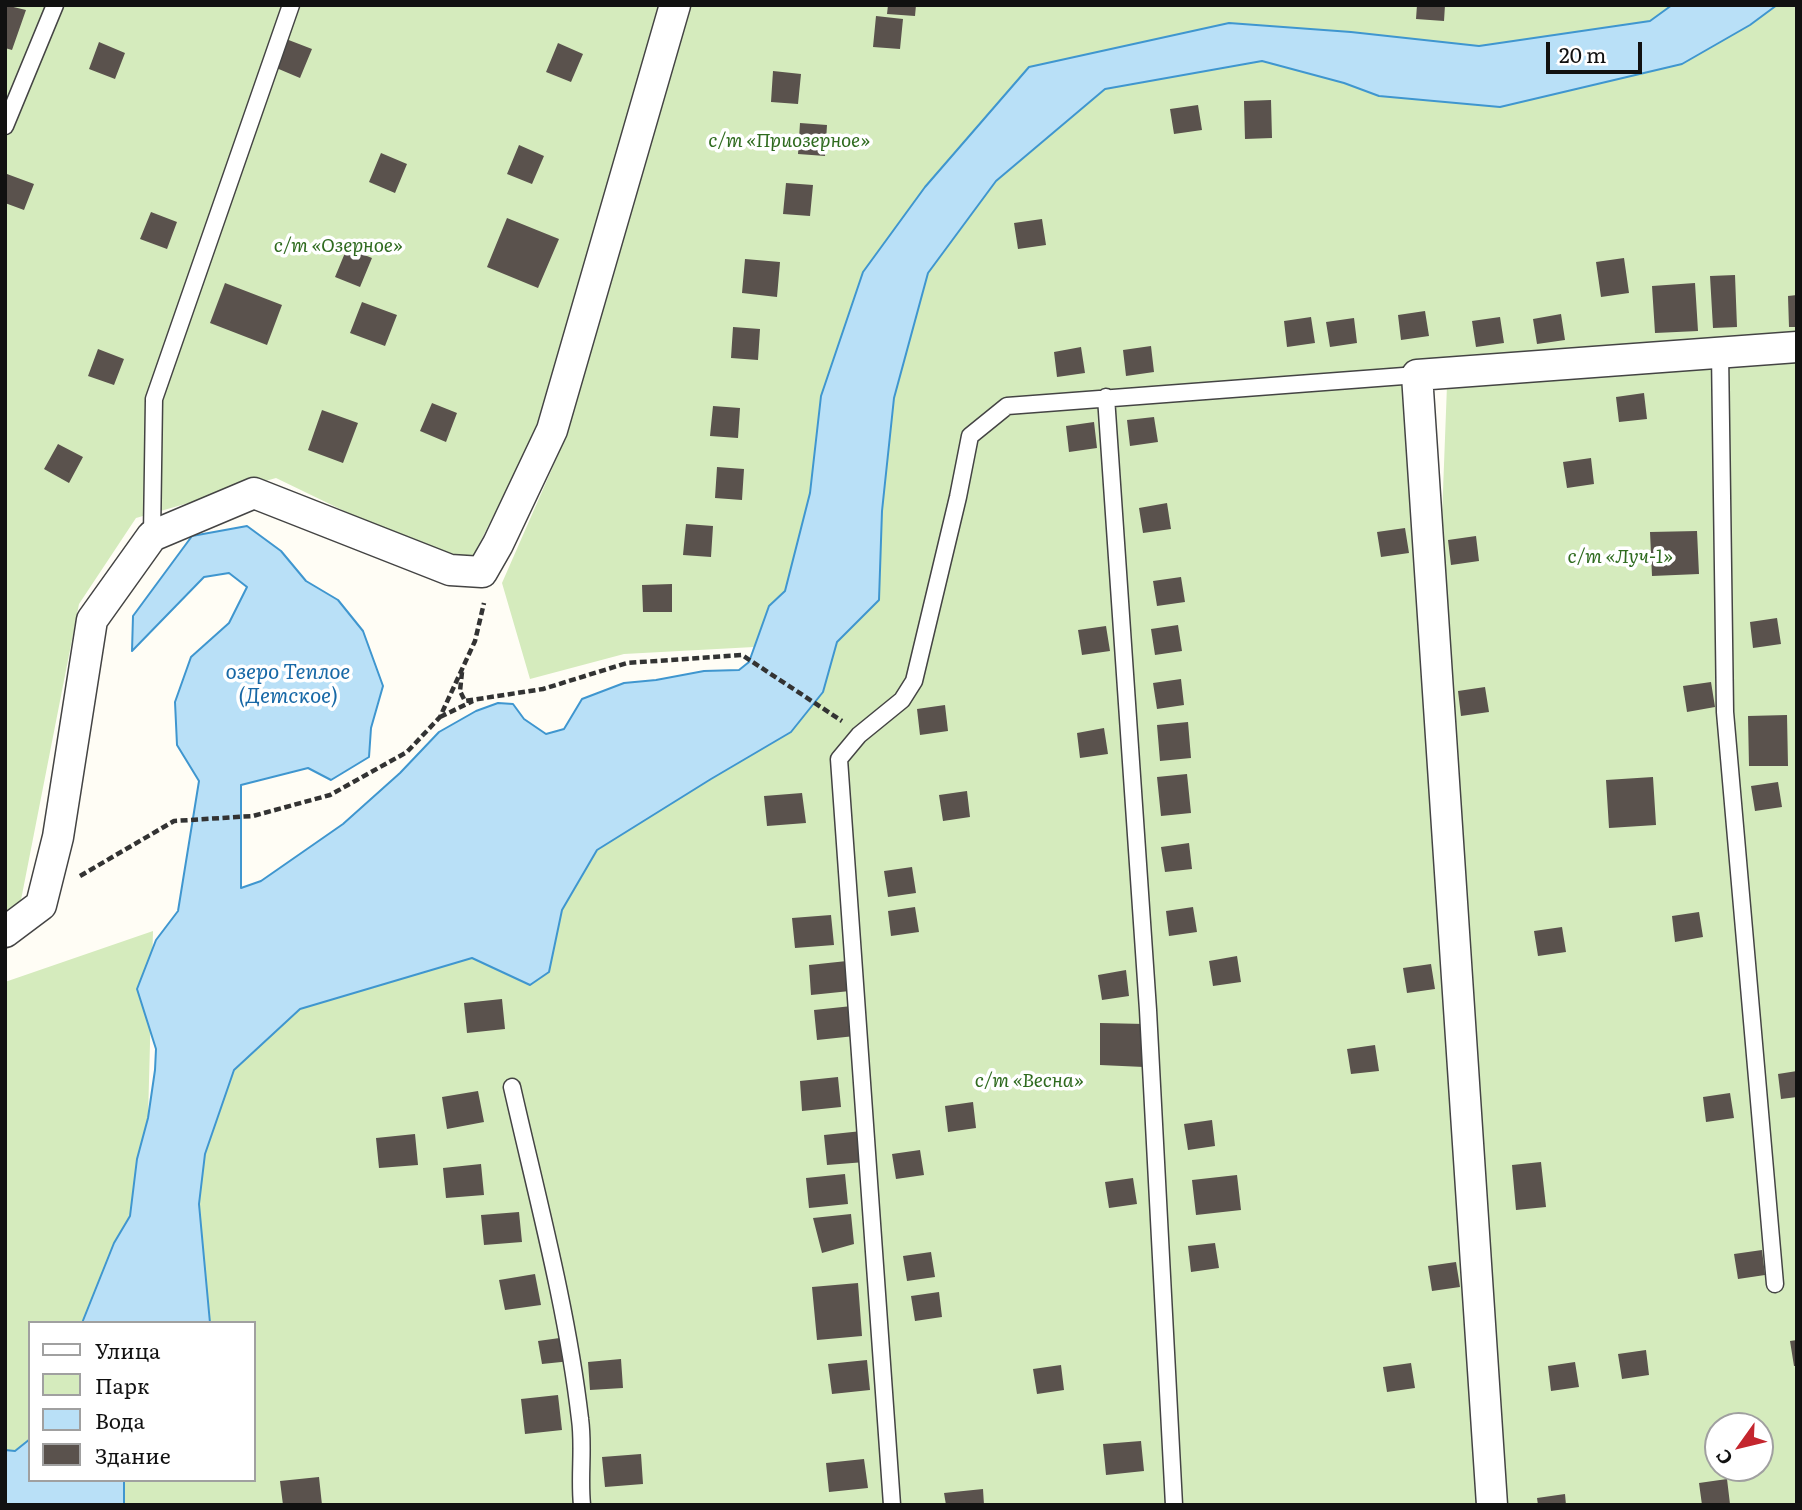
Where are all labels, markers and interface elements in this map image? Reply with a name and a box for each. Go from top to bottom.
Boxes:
scale bar [1550,28,1646,72]
text: 20 m [1559,38,1606,69]
park label: с/т «Приозерное» [708,130,870,152]
park label: с/т «Озерное» [274,235,402,257]
park label: с/т «Луч-1» [1568,546,1672,568]
water label: озеро Теплое (Детское) [226,660,350,710]
park label: с/т «Весна» [975,1070,1083,1092]
legend [28,1321,256,1482]
text: Улица [95,1334,160,1365]
text: Парк [95,1369,149,1400]
text: Вода [95,1404,145,1435]
north arrow [1704,1412,1774,1482]
text: Здание [95,1439,171,1470]
text: С [1708,1444,1739,1471]

